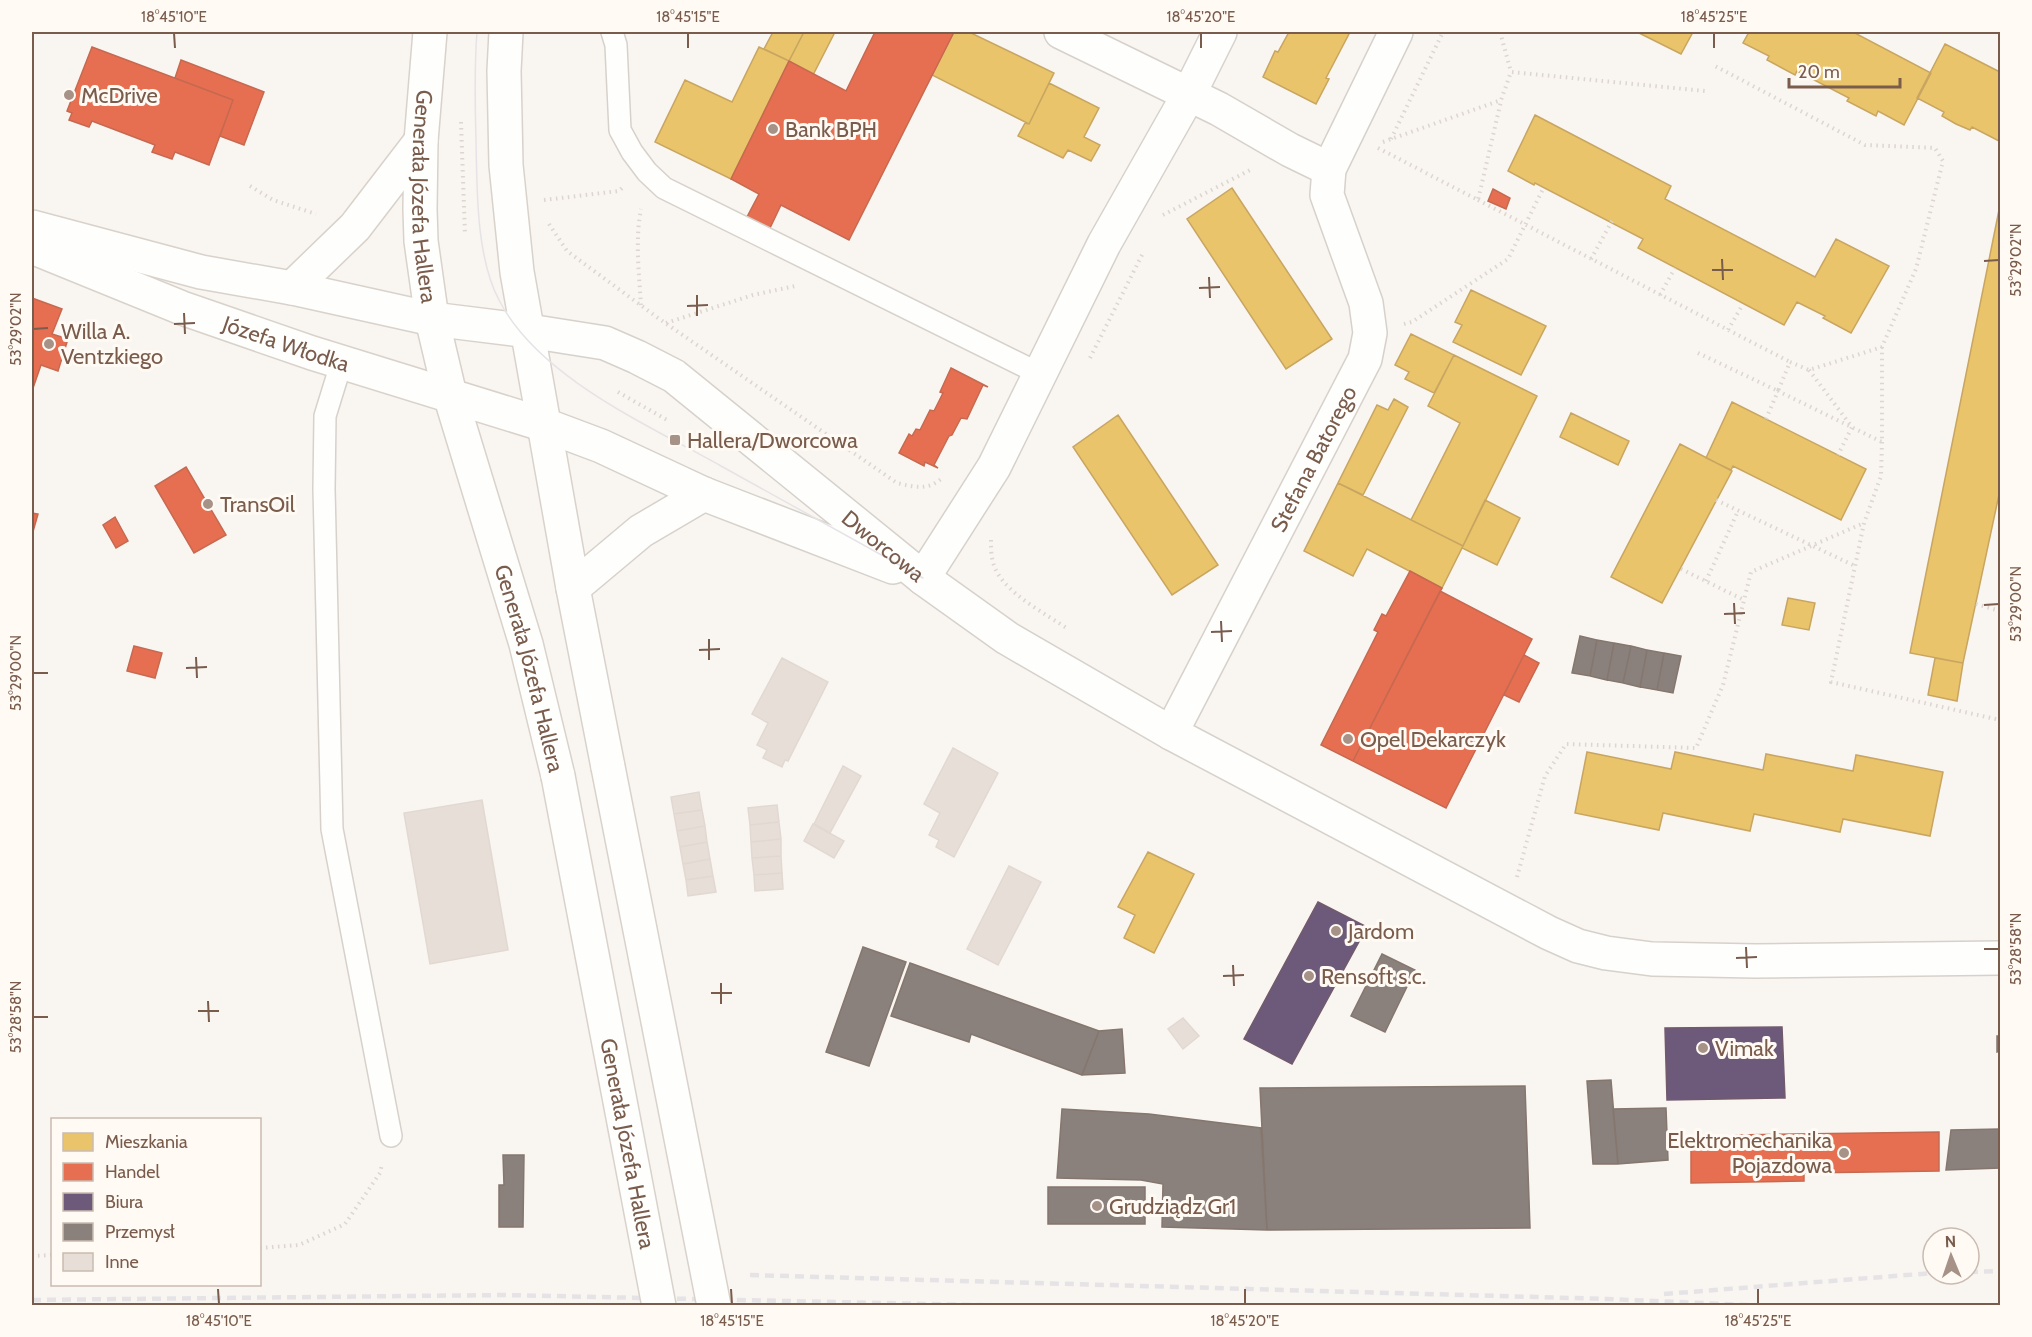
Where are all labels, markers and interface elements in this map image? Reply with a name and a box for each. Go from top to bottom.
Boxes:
text: 18°45'10"E [141,8,207,26]
text: 18°45'15"E [656,8,720,26]
text: 18°45'20"E [1167,8,1235,26]
text: 18°45'25"E [1681,8,1747,26]
scale bar [1789,51,1900,89]
text: 20 m [1798,61,1840,83]
place label: McDrive [81,82,158,109]
marker: McDrive [62,88,76,102]
street label: Generała Józefa Hallera [406,89,443,305]
place label: Bank BPH [785,116,877,143]
marker: Bank BPH [766,122,780,136]
text: 53°29'02"N [2007,223,2025,297]
text: 53°29'02"N [7,292,25,366]
street label: Józefa Włodka [218,310,353,378]
place label: Willa A. Ventzkiego [61,318,163,370]
marker: Willa A. Ventzkiego [42,337,56,351]
street label: Stefana Batorego [1265,381,1363,536]
place label: Hallera/Dworcowa [687,427,858,454]
marker: Hallera/Dworcowa [668,433,682,447]
place label: TransOil [220,491,296,518]
marker: TransOil [201,497,215,511]
street label: Dworcowa [836,505,930,588]
street label: Generała Józefa Hallera [489,561,570,775]
text: 53°29'00"N [2007,566,2025,642]
text: 53°29'00"N [7,635,25,711]
place label: Opel Dekarczyk [1360,726,1506,753]
marker: Opel Dekarczyk [1341,732,1355,746]
text: 53°28'58"N [2007,913,2025,985]
place label: Jardom [1347,918,1414,945]
marker: Jardom [1329,924,1343,938]
place label: Rensoft s.c. [1321,963,1426,990]
marker: Rensoft s.c. [1302,969,1316,983]
text: 53°28'58"N [7,981,25,1053]
place label: Vimak [1715,1035,1774,1062]
street label: Generała Józefa Hallera [594,1036,661,1251]
marker: Vimak [1696,1041,1710,1055]
legend [51,1118,261,1286]
place label: Elektromechanika Pojazdowa [1667,1127,1832,1179]
text: Mieszkania [105,1131,188,1153]
marker: Elektromechanika Pojazdowa [1837,1146,1851,1160]
text: Handel [105,1161,160,1183]
text: Biura [105,1191,143,1213]
place label: Grudziądz Gr1 [1109,1193,1236,1220]
marker: Grudziądz Gr1 [1090,1199,1104,1213]
text: Przemysł [105,1221,175,1243]
north arrow [1921,1226,1981,1286]
text: N [1945,1232,1956,1251]
text: Inne [105,1251,139,1273]
text: 18°45'10"E [186,1312,252,1330]
text: 18°45'15"E [700,1312,764,1330]
text: 18°45'20"E [1211,1312,1279,1330]
text: 18°45'25"E [1725,1312,1791,1330]

